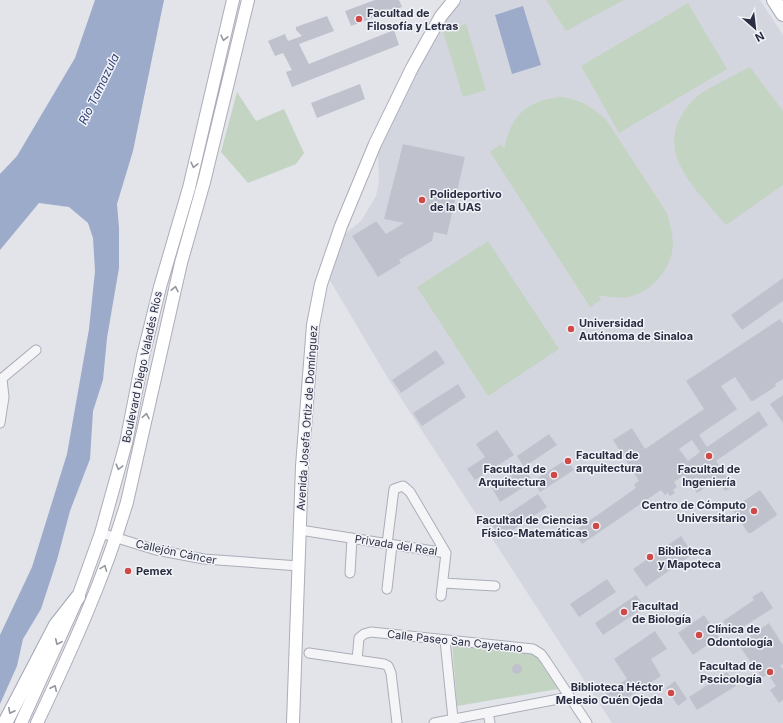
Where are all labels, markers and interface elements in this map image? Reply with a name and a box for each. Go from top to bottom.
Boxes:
place label: Facultad de Filosofía y Letras [367,6,458,33]
north arrow [735,8,775,48]
marker: Facultad de Filosofía y Letras [354,14,364,24]
text: N [753,29,767,45]
one-way arrow [221,35,229,41]
water label: Río Tamazula [75,51,122,127]
one-way arrow [191,161,199,168]
place label: Polideportivo de la UAS [430,187,502,214]
marker: Polideportivo de la UAS [417,195,427,205]
one-way arrow [171,286,179,292]
street label: Boulevard Diego Valadés Ríos [119,290,165,444]
place label: Universidad Autónoma de Sinaloa [579,316,693,343]
marker: Universidad Autónoma de Sinaloa [566,324,576,334]
street label: Avenida Josefa Ortiz de Domínguez [294,325,320,511]
one-way arrow [142,413,150,419]
place label: Facultad de arquitectura [576,448,642,475]
marker: Facultad de Ingeniería [704,451,714,461]
marker: Facultad de arquitectura [563,456,573,466]
place label: Facultad de Arquitectura [478,462,546,489]
place label: Facultad de Ingeniería [678,462,741,489]
one-way arrow [115,463,124,470]
marker: Facultad de Arquitectura [549,470,559,480]
place label: Centro de Cómputo Universitario [641,498,746,525]
marker: Centro de Cómputo Universitario [749,506,759,516]
place label: Facultad de Ciencias Físico-Matemáticas [476,513,588,540]
marker: Facultad de Ciencias Físico-Matemáticas [591,521,601,531]
street label: Privada del Real [354,532,438,558]
street label: Callejón Cáncer [134,537,218,567]
place label: Biblioteca y Mapoteca [658,544,721,571]
marker: Biblioteca y Mapoteca [645,552,655,562]
one-way arrow [100,564,108,571]
place label: Pemex [136,564,173,578]
marker: Pemex [123,566,133,576]
place label: Facultad de Biología [632,599,691,626]
marker: Facultad de Biología [619,607,629,617]
place label: Clínica de Odontología [707,622,773,649]
street label: Calle Paseo San Cayetano [386,627,524,655]
marker: Clínica de Odontología [694,630,704,640]
one-way arrow [55,638,63,646]
place label: Facultad de Pscicología [699,659,762,686]
marker: Facultad de Pscicología [765,667,775,677]
place label: Biblioteca Héctor Melesio Cuén Ojeda [556,680,664,707]
one-way arrow [49,684,57,692]
marker: Biblioteca Héctor Melesio Cuén Ojeda [666,688,676,698]
one-way arrow [8,707,16,714]

